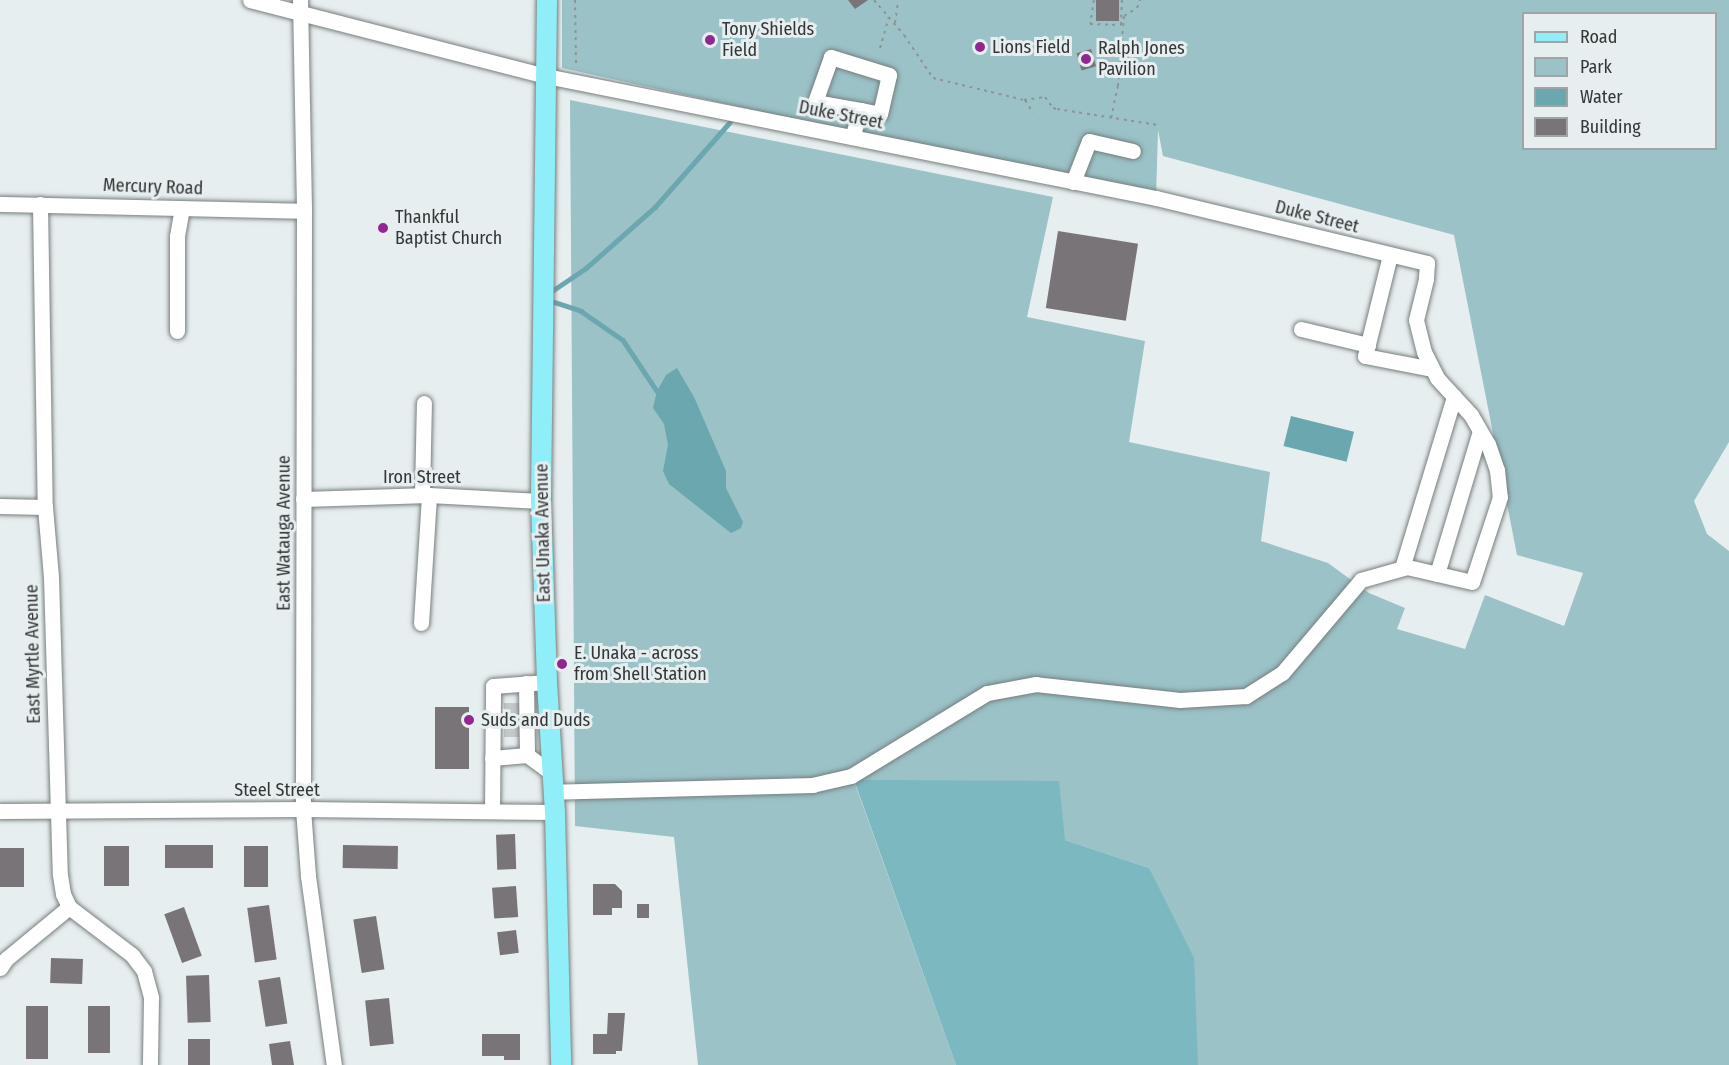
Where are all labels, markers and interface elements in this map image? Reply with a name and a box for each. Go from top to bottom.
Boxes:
legend [1522,12,1717,150]
place label: Tony Shields Field [722,19,814,62]
text: Road [1580,26,1617,48]
marker: Tony Shields Field [703,33,717,47]
place label: Lions Field [992,36,1070,58]
place label: Ralph Jones Pavilion [1098,38,1185,80]
marker: Lions Field [973,40,987,54]
marker: Ralph Jones Pavilion [1079,52,1093,66]
text: Park [1580,56,1612,78]
text: Water [1580,86,1623,108]
street label: Duke Street [797,96,885,134]
text: Building [1580,116,1641,138]
street label: Mercury Road [103,174,203,200]
street label: Duke Street [1273,196,1361,238]
place label: Thankful Baptist Church [395,207,502,250]
marker: Thankful Baptist Church [376,221,390,235]
street label: East Watauga Avenue [273,455,295,611]
street label: East Unaka Avenue [531,463,555,603]
street label: Iron Street [383,466,461,488]
street label: East Myrtle Avenue [21,584,45,724]
place label: E. Unaka - across from Shell Station [574,643,707,686]
marker: E. Unaka - across from Shell Station [555,657,569,671]
place label: Suds and Duds [481,709,590,731]
marker: Suds and Duds [462,713,476,727]
street label: Steel Street [234,779,320,801]

